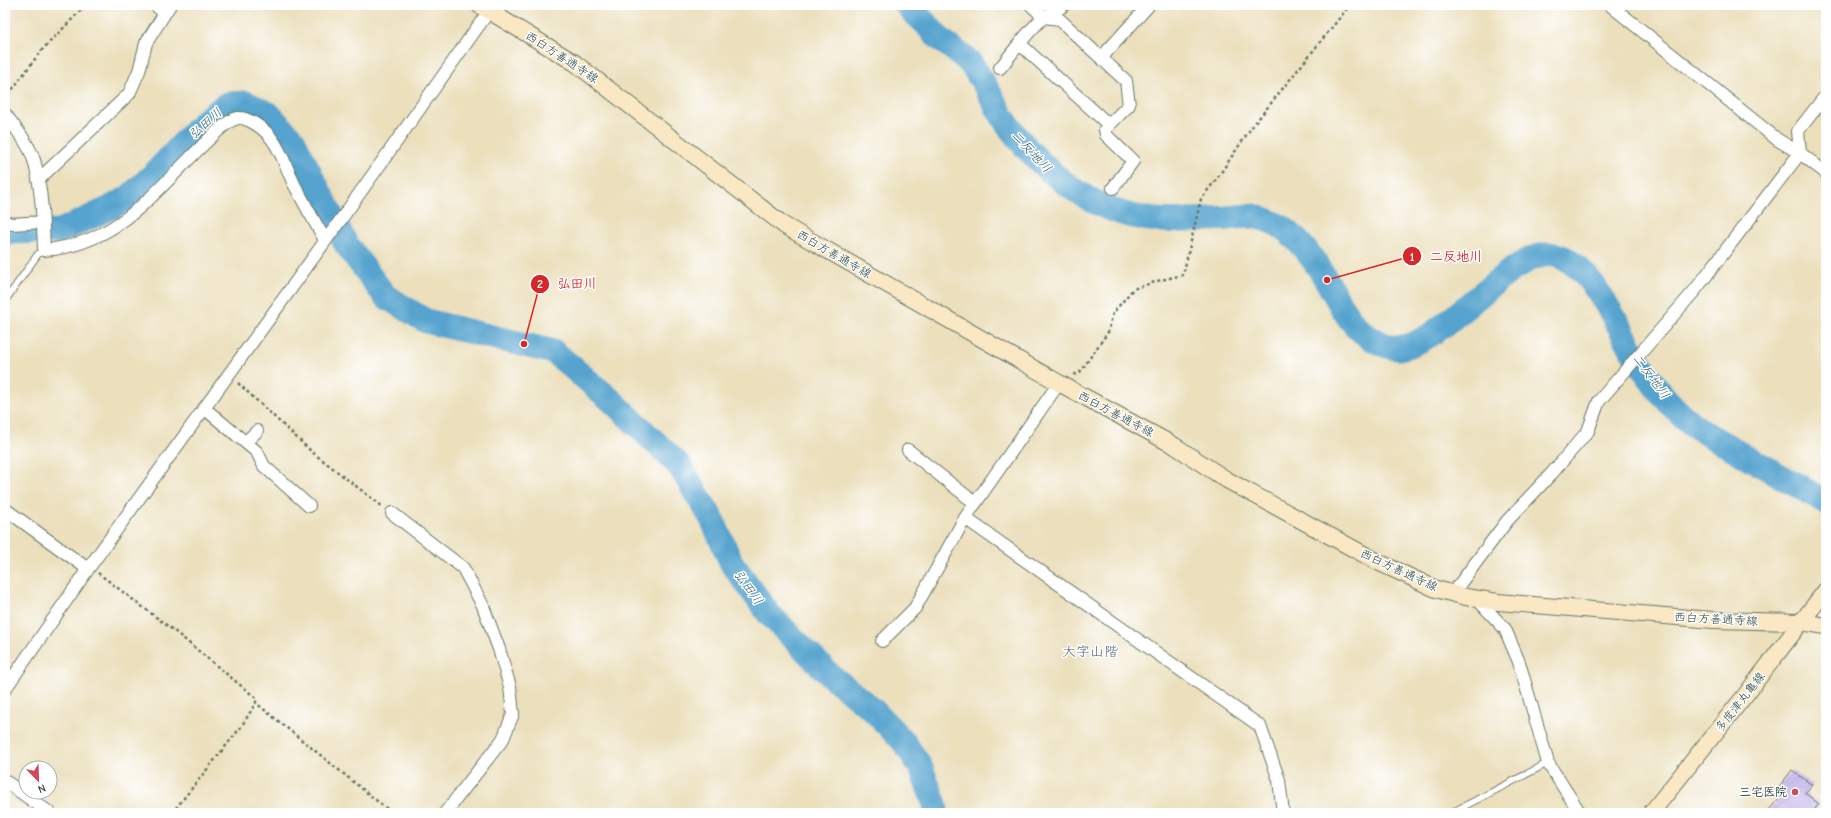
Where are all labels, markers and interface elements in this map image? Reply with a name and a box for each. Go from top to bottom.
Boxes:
street label: 西白方善通寺線 [523,28,601,86]
water label: 弘田川 [186,105,225,142]
water label: 二反地川 [1008,127,1055,175]
street label: 西白方善通寺線 [794,227,874,281]
callout: 二反地川 [1402,244,1490,269]
text: 二反地川 [1430,249,1482,264]
text: 1 [1410,250,1415,264]
callout: 弘田川 [530,271,605,296]
text: 弘田川 [557,276,597,291]
text: 2 [537,277,543,291]
water label: 二反地川 [1630,351,1673,402]
street label: 西白方善通寺線 [1076,388,1156,440]
street label: 西白方善通寺線 [1358,546,1440,594]
water label: 弘田川 [731,567,766,607]
street label: 西白方善通寺線 [1674,610,1758,628]
district label: 大字山階 [1062,643,1118,660]
street label: 多度津丸亀線 [1712,669,1768,735]
north arrow [18,760,58,800]
text: N [36,781,48,796]
place label: 三宅医院 [1739,785,1787,799]
marker: 三宅医院 [1790,787,1800,797]

